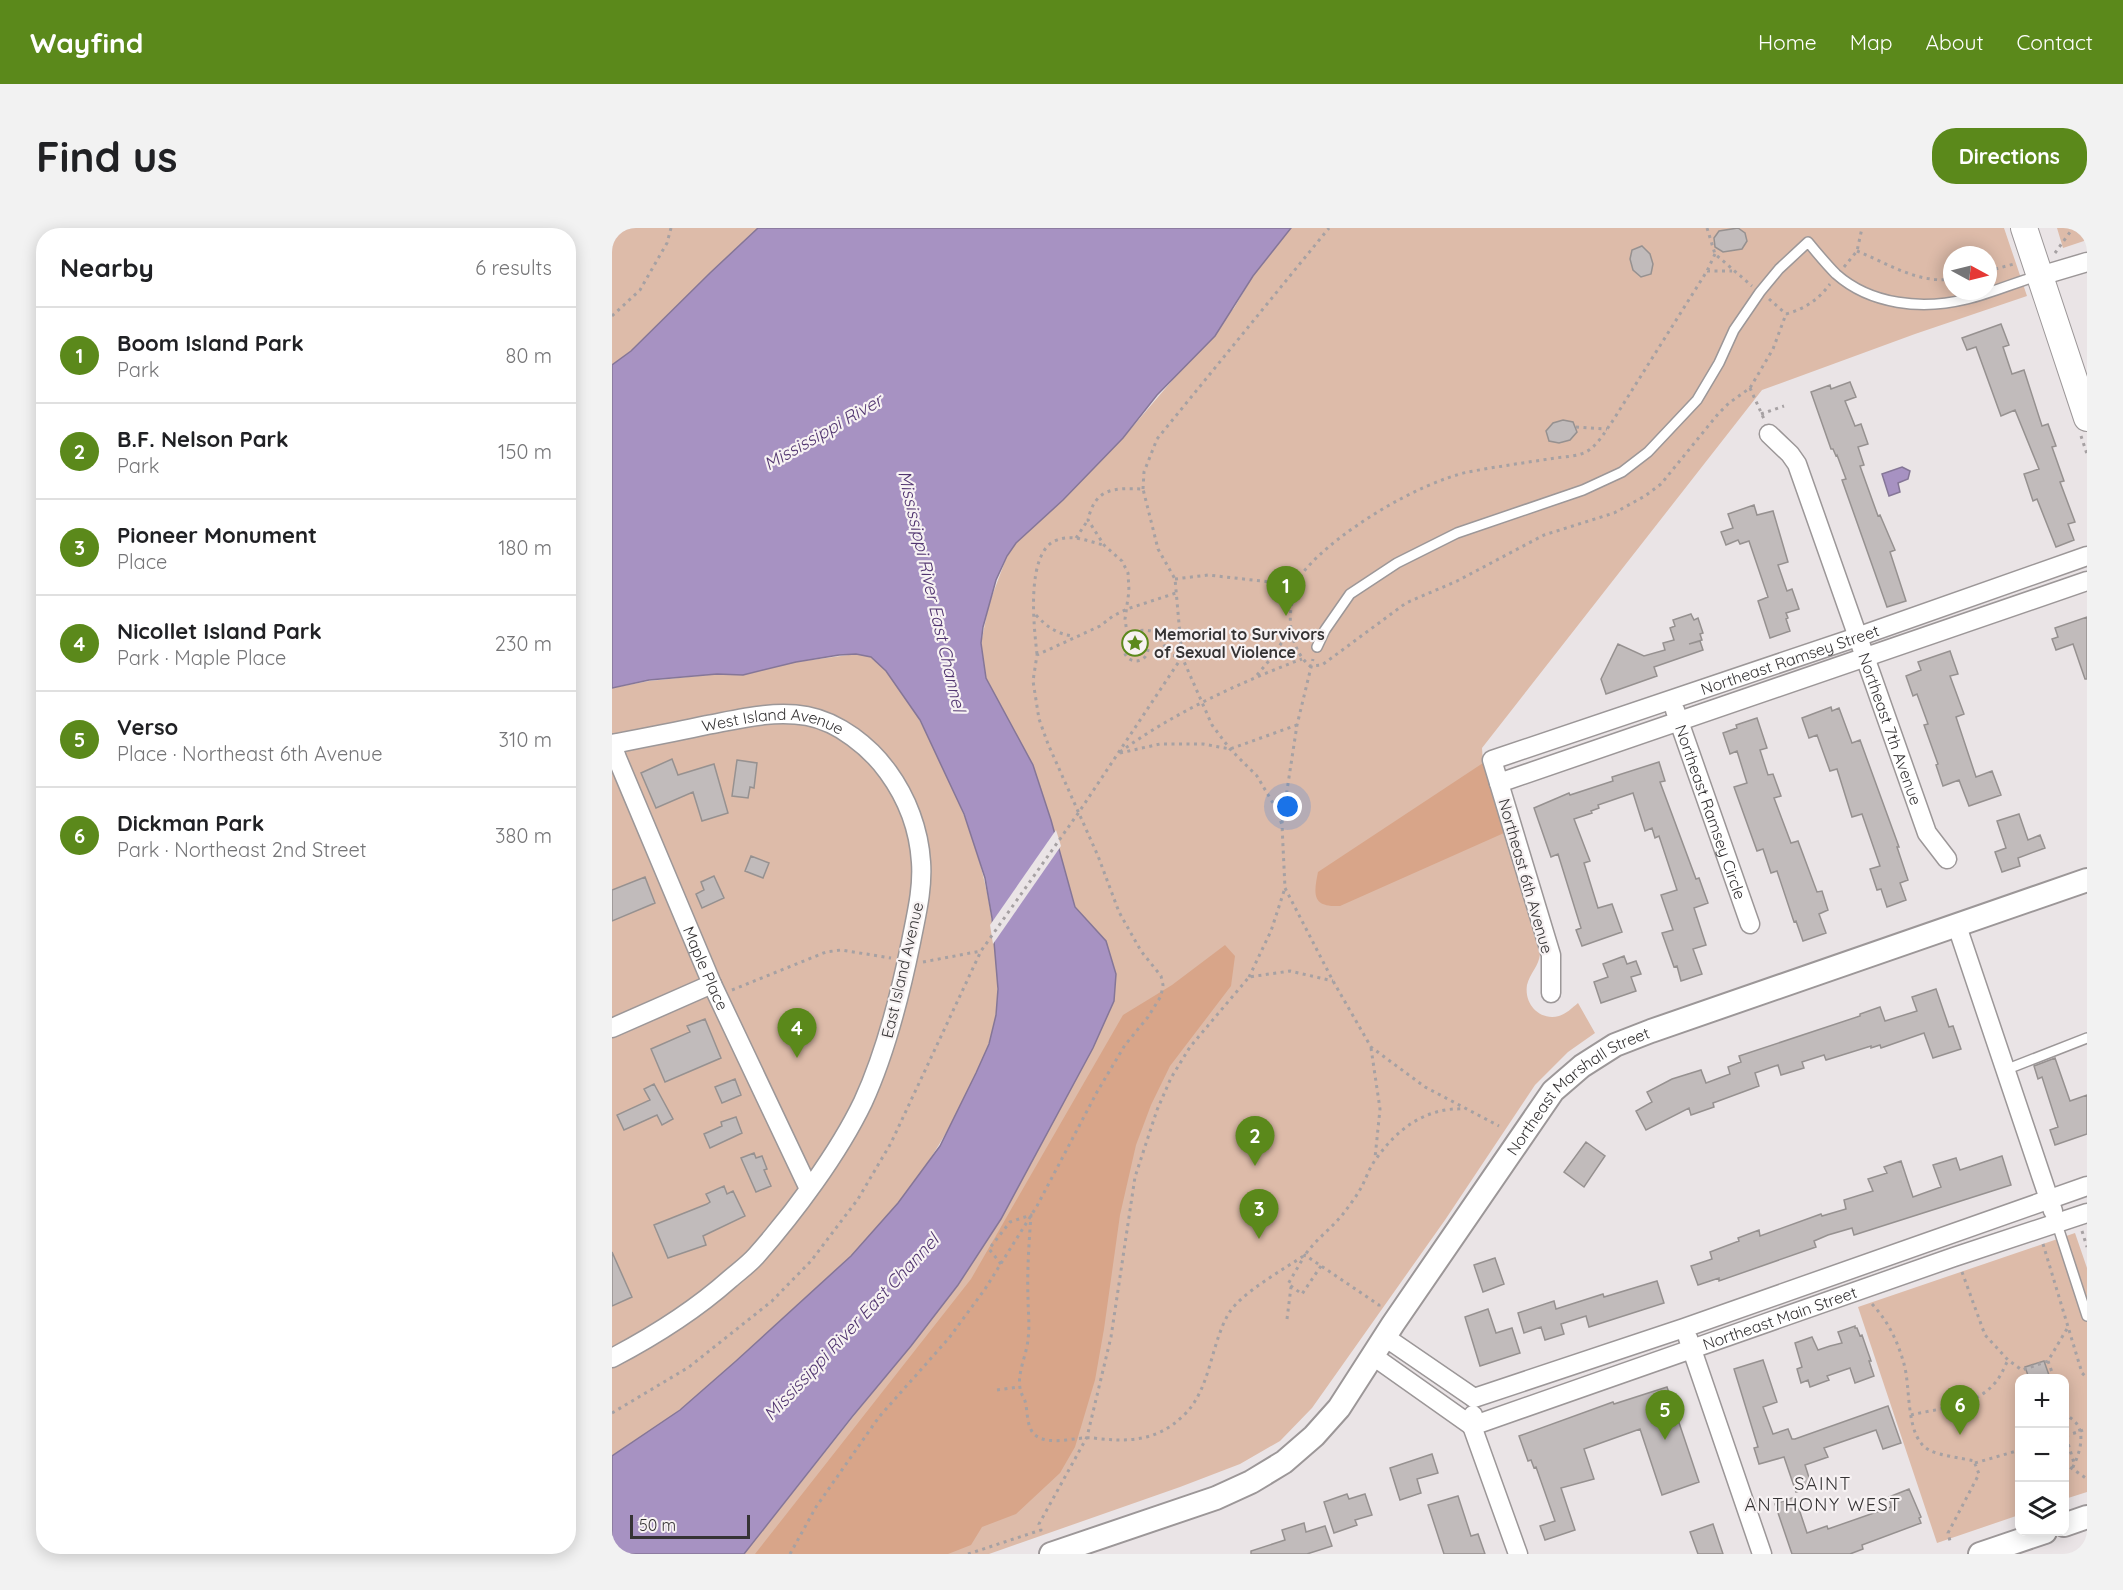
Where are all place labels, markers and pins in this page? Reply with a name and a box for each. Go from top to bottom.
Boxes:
pin: 1 [1266,566,1306,616]
place label: Memorial to Survivors of Sexual Violence [1154,624,1325,662]
place icon: Memorial to Survivors of Sexual Violence [1120,628,1150,658]
pin: 4 [778,1008,816,1058]
pin: 2 [1236,1116,1274,1166]
pin: 3 [1240,1190,1278,1239]
pin: 6 [1940,1386,1980,1435]
pin: 5 [1646,1390,1684,1440]

